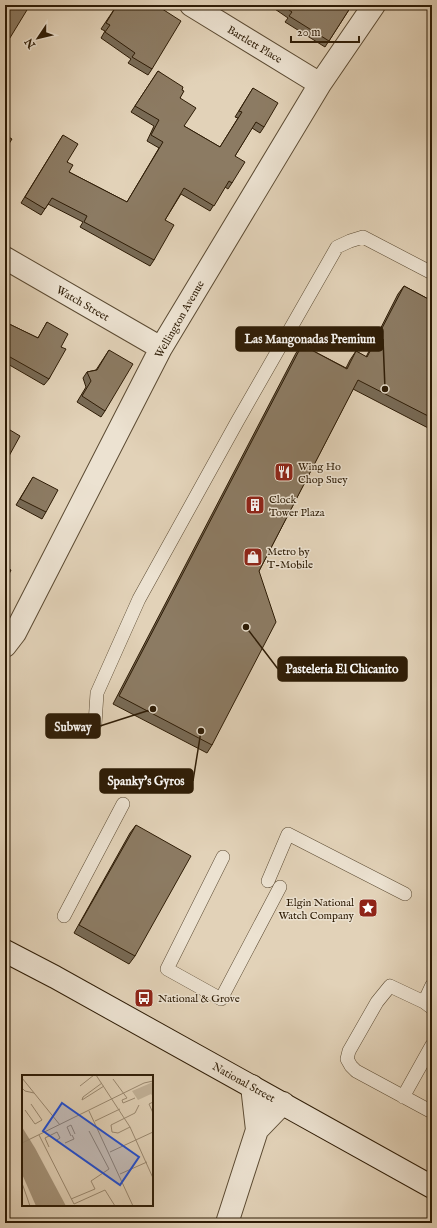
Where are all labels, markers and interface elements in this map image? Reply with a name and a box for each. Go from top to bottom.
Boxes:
north arrow [18,18,58,58]
scale bar [291,18,359,44]
street label: Bartlett Place [224,23,285,67]
text: 20 m [297,25,320,40]
text: N [22,35,40,52]
street label: Wellington Avenue [152,278,208,361]
street label: Watch Street [54,283,112,325]
callout: Las Mangonadas Premium [236,327,383,351]
text: Las Mangonadas Premium [243,332,376,348]
place label: Wing Ho Chop Suey [298,460,348,487]
restaurant icon: Wing Ho Chop Suey [273,461,295,483]
place label: Clock Tower Plaza [269,493,325,520]
building icon: Clock Tower Plaza [244,494,266,516]
place label: Metro by T-Mobile [267,545,313,572]
shop icon: Metro by T-Mobile [242,546,264,568]
callout: Pasteleria El Chicanito [278,657,407,681]
text: Pasteleria El Chicanito [286,662,399,677]
callout: Subway [46,714,100,738]
text: Subway [54,720,93,736]
callout: Spanky's Gyros [100,769,193,793]
text: Spanky's Gyros [107,774,185,790]
place label: Elgin National Watch Company [278,896,355,923]
place icon: Elgin National Watch Company [357,897,379,919]
bus stop icon: National & Grove [133,987,155,1009]
place label: National & Grove [158,992,240,1006]
street label: National Street [210,1060,278,1106]
inset map [22,1075,153,1206]

